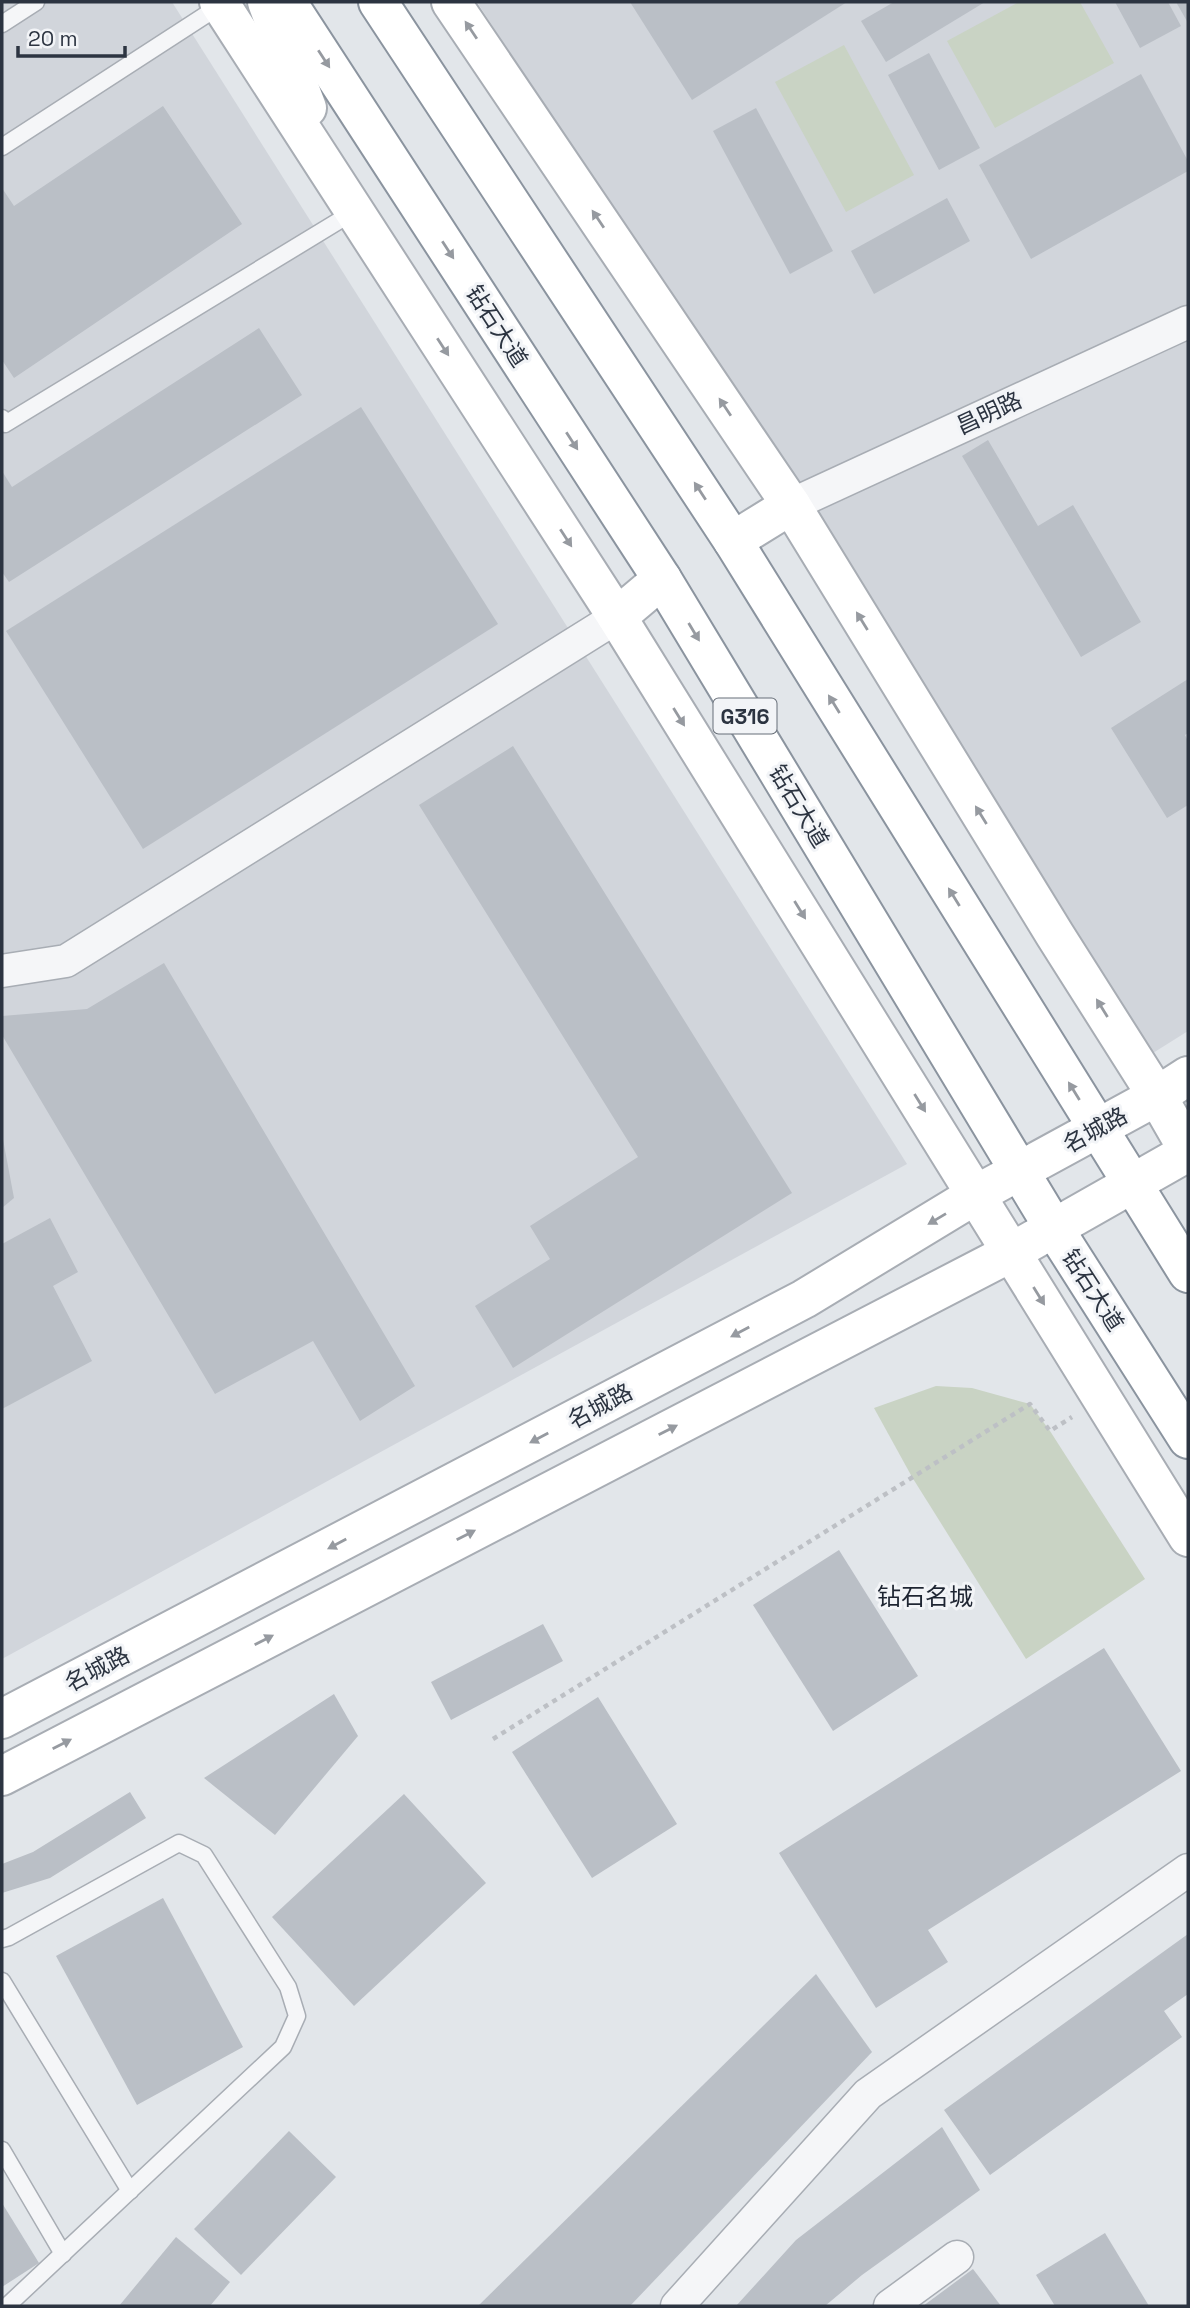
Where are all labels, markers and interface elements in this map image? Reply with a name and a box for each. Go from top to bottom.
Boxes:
scale bar [18,14,124,58]
one-way arrow [464,20,477,40]
text: 20 m [28,25,78,52]
one-way arrow [317,50,331,68]
one-way arrow [591,210,605,228]
one-way arrow [441,240,454,259]
street label: 钻石大道 [459,279,535,373]
one-way arrow [436,337,449,357]
street label: 昌明路 [951,385,1027,441]
one-way arrow [719,398,732,417]
one-way arrow [565,431,578,450]
one-way arrow [693,481,706,500]
one-way arrow [560,528,573,548]
one-way arrow [856,612,869,631]
one-way arrow [688,623,700,642]
one-way arrow [827,694,840,714]
road number: G316 [714,698,776,734]
one-way arrow [673,707,686,726]
street label: 钻石大道 [762,759,836,853]
one-way arrow [975,806,988,825]
one-way arrow [947,888,960,907]
one-way arrow [793,900,806,919]
one-way arrow [1095,999,1108,1018]
one-way arrow [1067,1081,1080,1100]
one-way arrow [914,1093,927,1112]
street label: 名城路 [1058,1100,1132,1160]
one-way arrow [928,1212,947,1225]
street label: 钻石大道 [1055,1243,1131,1337]
one-way arrow [1033,1287,1046,1306]
one-way arrow [730,1327,750,1338]
street label: 名城路 [562,1377,638,1435]
one-way arrow [659,1425,679,1437]
one-way arrow [529,1432,549,1444]
one-way arrow [457,1529,476,1541]
one-way arrow [327,1538,347,1549]
district label: 钻石名城 [877,1581,973,1612]
one-way arrow [254,1634,274,1645]
street label: 名城路 [59,1640,135,1698]
one-way arrow [52,1739,72,1750]

